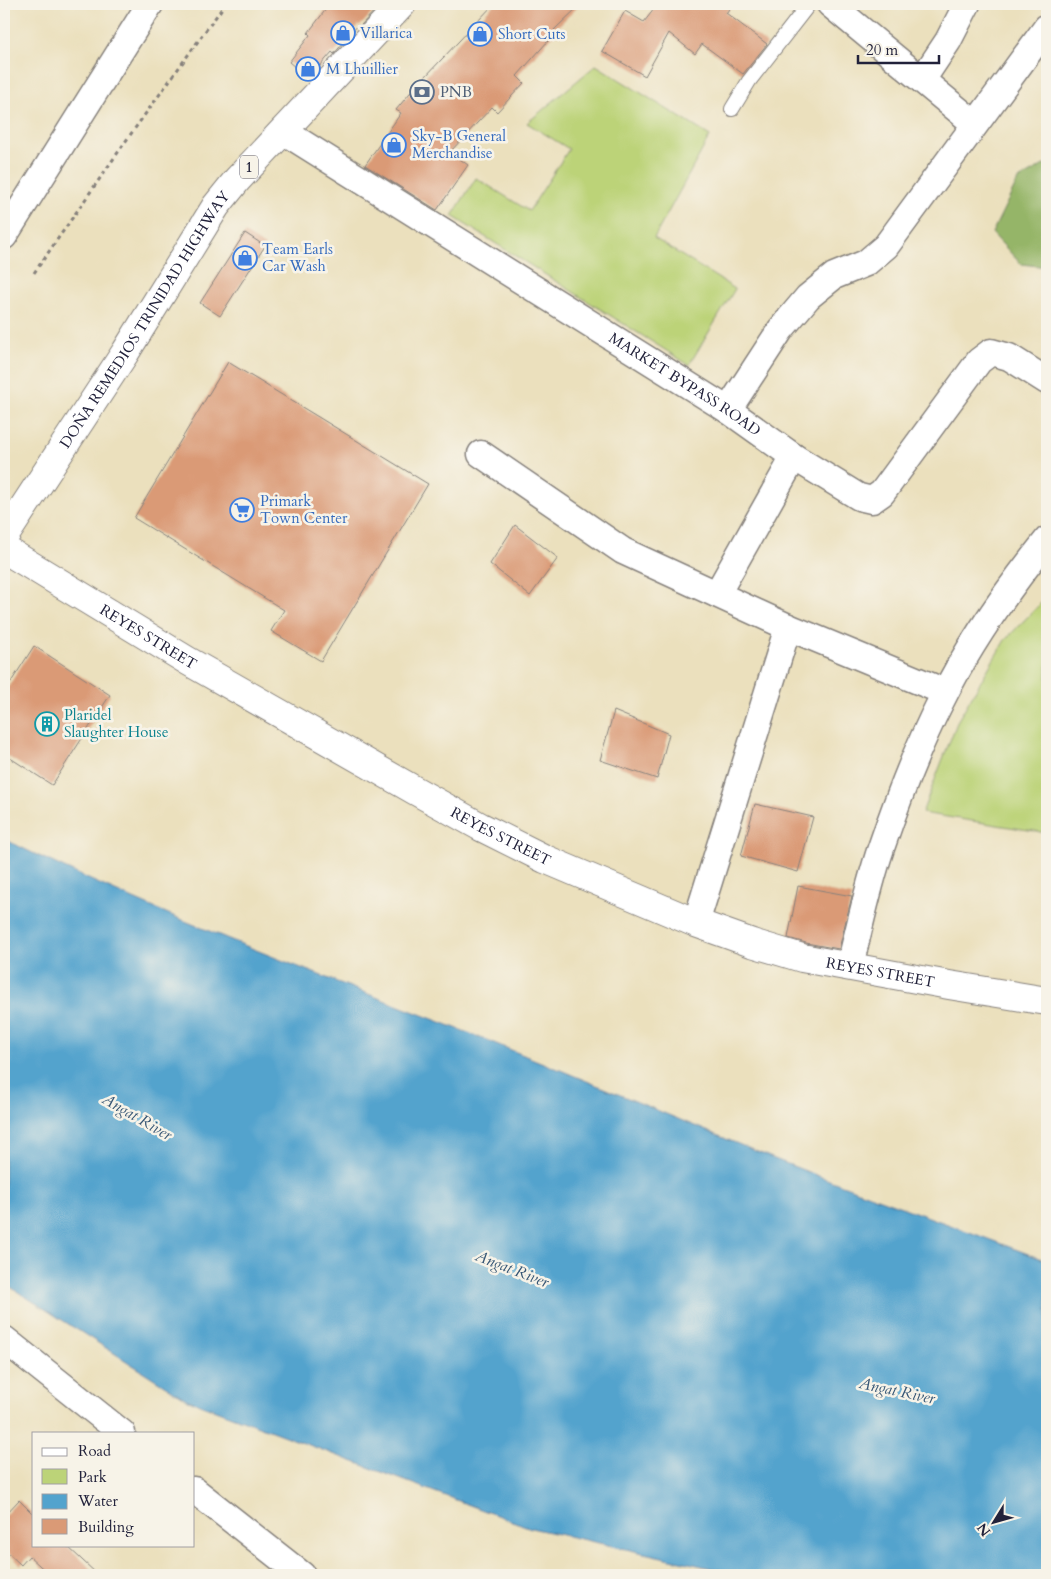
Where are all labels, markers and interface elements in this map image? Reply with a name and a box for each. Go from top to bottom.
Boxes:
shop icon: Villarica [330,20,356,46]
shop icon: Short Cuts [467,21,493,47]
place label: Villarica [360,23,413,43]
place label: Short Cuts [498,24,566,44]
scale bar [858,32,940,64]
text: 20 m [866,40,898,60]
shop icon: M Lhuillier [295,56,321,82]
place label: M Lhuillier [326,59,399,79]
bank icon: PNB [409,79,435,105]
place label: PNB [440,82,472,102]
place label: Sky-B General Merchandise [412,126,506,163]
shop icon: Sky-B General Merchandise [381,132,407,158]
road number: 1 [240,156,258,178]
street label: DOÑA REMEDIOS TRINIDAD HIGHWAY [55,186,235,452]
place label: Team Earls Car Wash [262,239,333,276]
shop icon: Team Earls Car Wash [232,245,258,271]
street label: MARKET BYPASS ROAD [605,328,765,440]
place label: Primark Town Center [260,491,348,528]
supermarket icon: Primark Town Center [229,497,255,523]
street label: REYES STREET [96,600,200,674]
place label: Plaridel Slaughter House [64,705,169,742]
building icon: Plaridel Slaughter House [34,711,60,737]
street label: REYES STREET [447,802,554,870]
street label: REYES STREET [824,953,936,992]
water label: Angat River [97,1088,177,1146]
water label: Angat River [471,1245,553,1293]
water label: Angat River [856,1372,938,1410]
legend [32,1432,195,1546]
text: Road [78,1441,111,1461]
text: Park [78,1467,107,1487]
text: Water [77,1491,119,1511]
north arrow [968,1496,1018,1546]
text: Building [78,1517,134,1537]
text: N [973,1519,995,1540]

